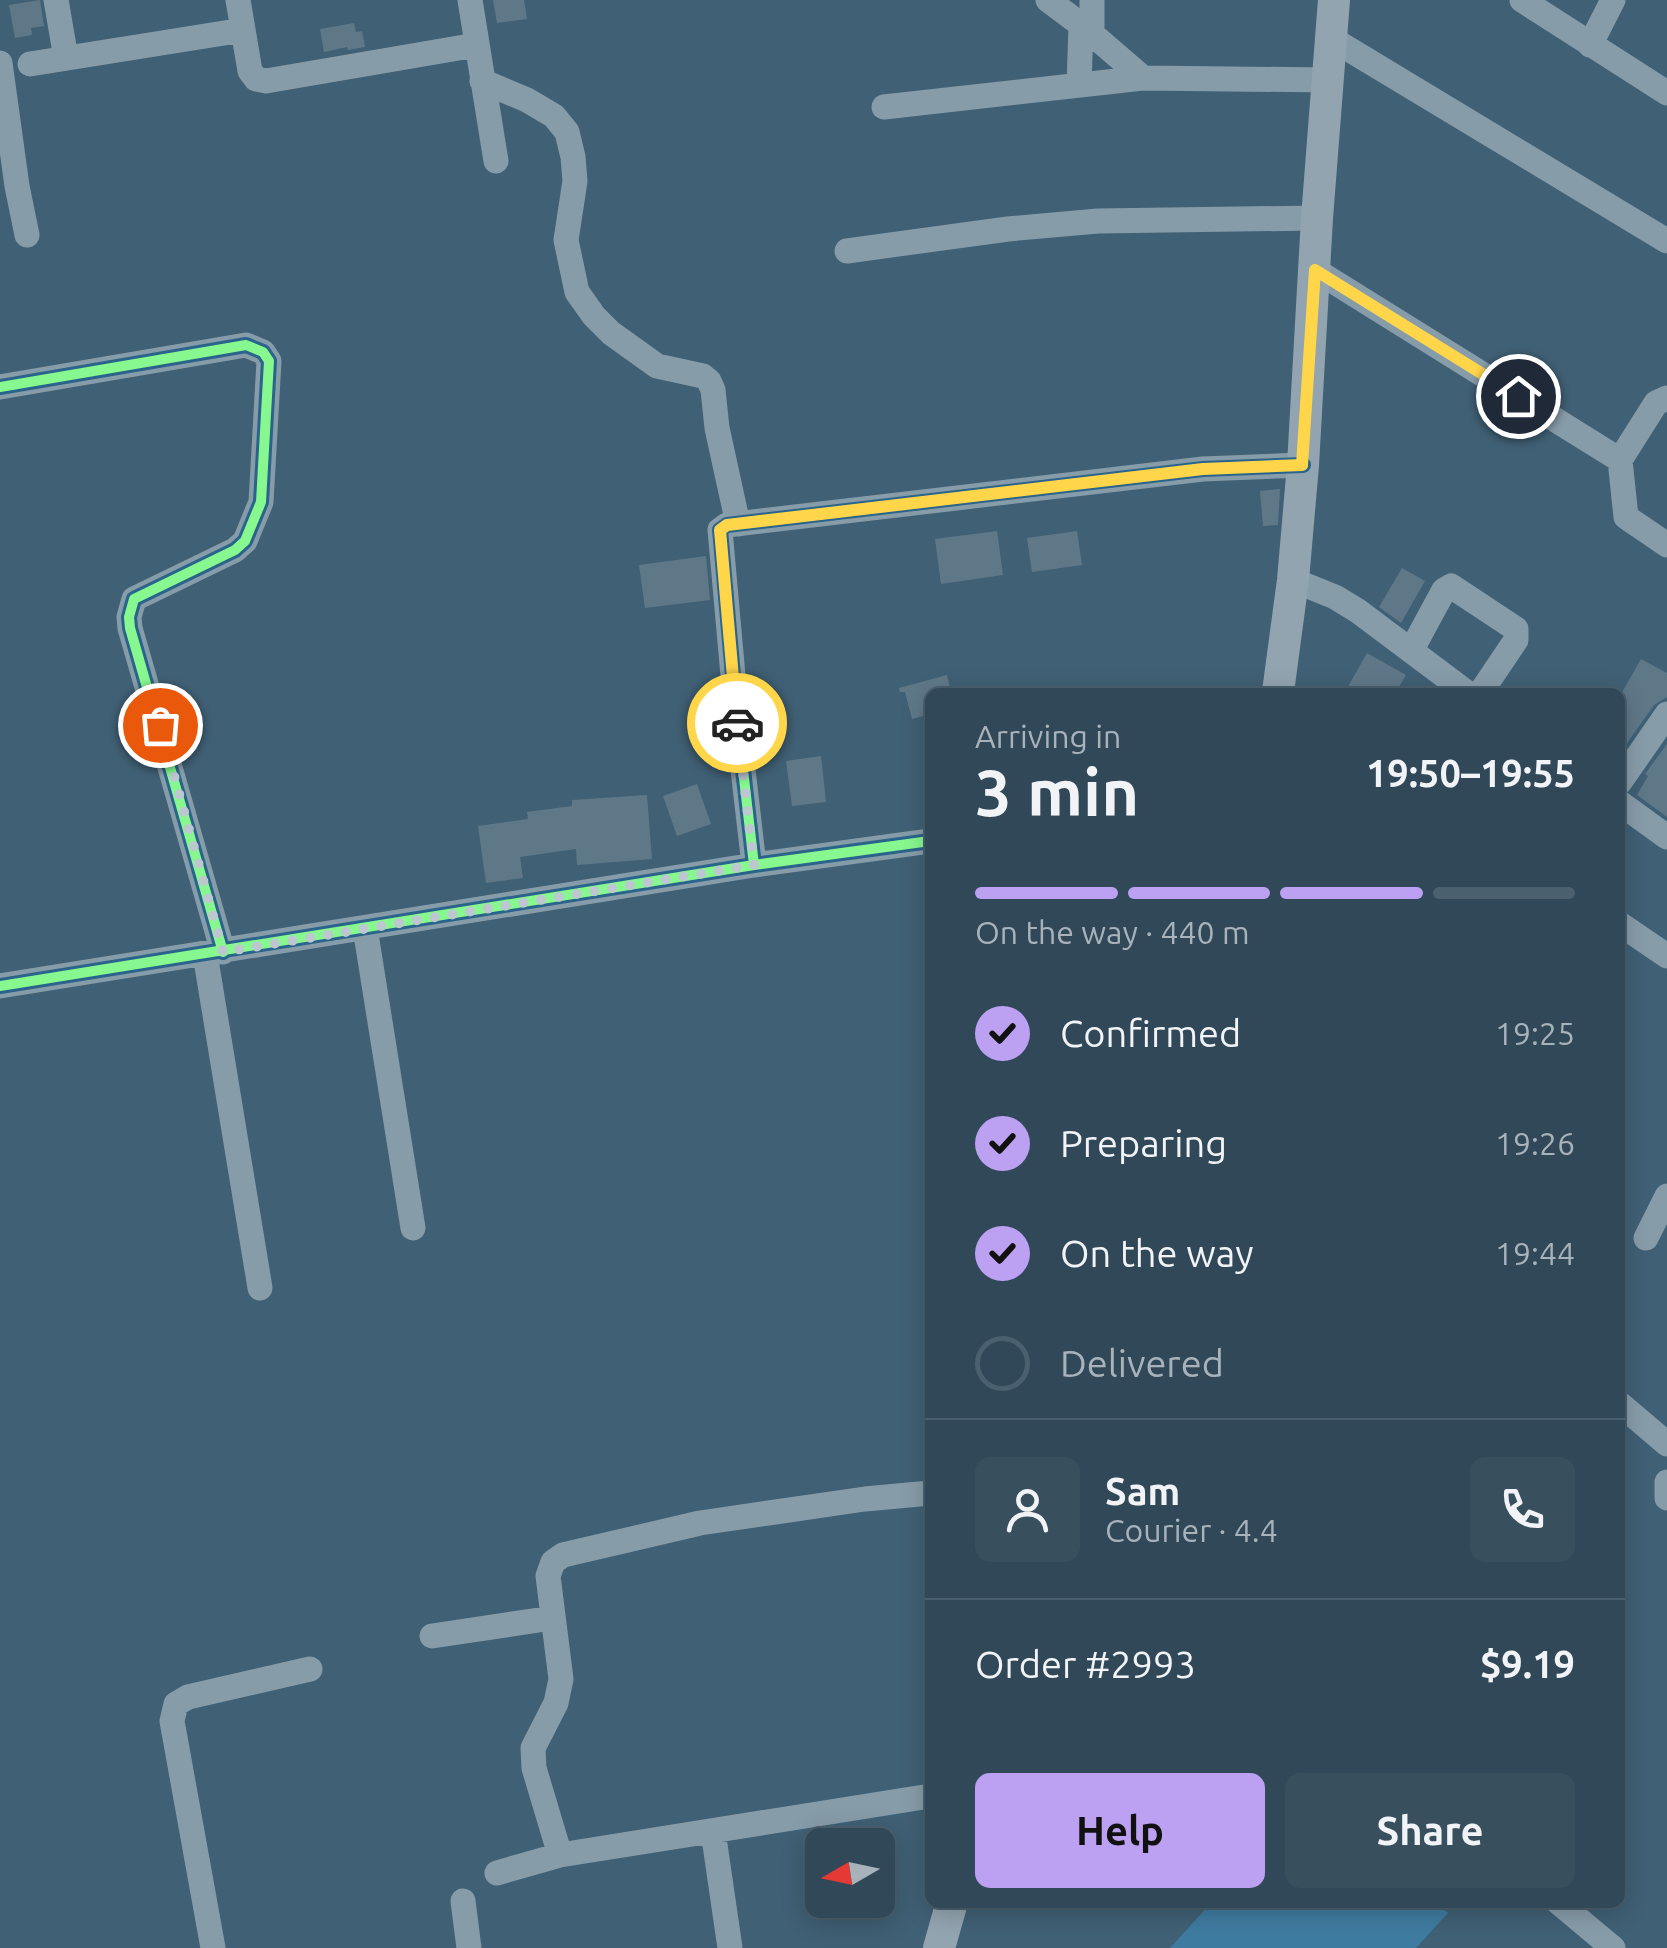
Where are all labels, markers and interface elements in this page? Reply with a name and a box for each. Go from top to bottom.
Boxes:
pin [1476,354,1561,439]
icon: home [1491,369,1546,424]
courier [687,673,787,773]
pin [118,683,203,768]
icon: car [710,696,765,751]
icon: bag [133,698,188,753]
text: Arriving in [975,718,1121,754]
text: 19:50–19:55 [1366,752,1575,794]
text: 3 min [975,755,1139,828]
text: On the way · 440 m [975,914,1250,950]
icon: check [975,1006,1030,1061]
text: Confirmed [1060,1012,1241,1054]
text: 19:25 [1495,1015,1575,1051]
icon: check [975,1116,1030,1171]
text: Preparing [1060,1122,1227,1164]
text: 19:26 [1495,1125,1575,1161]
icon: check [975,1226,1030,1281]
text: On the way [1060,1232,1253,1274]
text: 19:44 [1495,1235,1575,1271]
text: Delivered [1060,1342,1224,1384]
button: person [975,1457,1080,1562]
button: phone [1470,1457,1575,1562]
text: Sam [1105,1470,1180,1512]
text: Courier · 4.4 [1105,1512,1278,1548]
text: Order #2993 [975,1643,1196,1685]
text: $9.19 [1480,1643,1575,1685]
button: Help [975,1773,1265,1888]
button: Share [1285,1773,1575,1888]
north arrow [805,1828,895,1918]
map controls [805,1828,895,1918]

